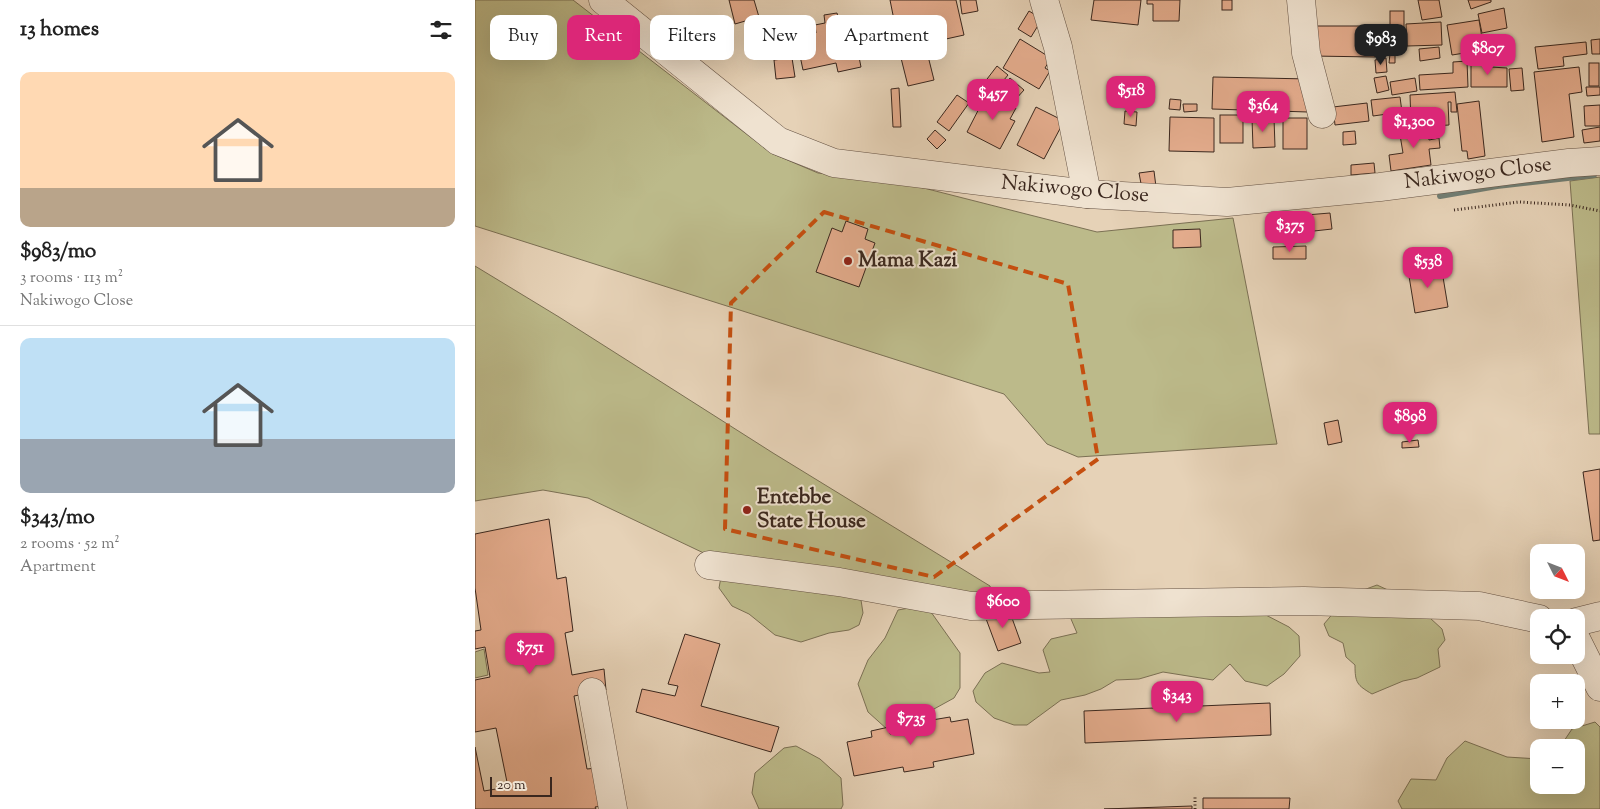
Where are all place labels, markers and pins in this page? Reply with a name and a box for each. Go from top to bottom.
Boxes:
pin: $983 [1351,23,1411,66]
pin: $807 [1458,34,1518,76]
pin: $518 [1101,76,1161,118]
pin: $457 [963,78,1023,121]
pin: $364 [1233,90,1293,133]
pin: $1,300 [1373,106,1455,149]
pin: $375 [1260,210,1320,253]
place label: Mama Kazi [858,246,957,276]
pin: $538 [1398,246,1458,289]
marker: Mama Kazi [842,255,854,267]
pin: $898 [1380,402,1440,444]
place label: Entebbe State House [757,483,866,537]
marker: Entebbe State House [741,504,753,516]
pin: $600 [973,586,1033,629]
pin: $751 [500,632,560,675]
pin: $343 [1147,680,1207,723]
pin: $735 [881,704,941,746]

